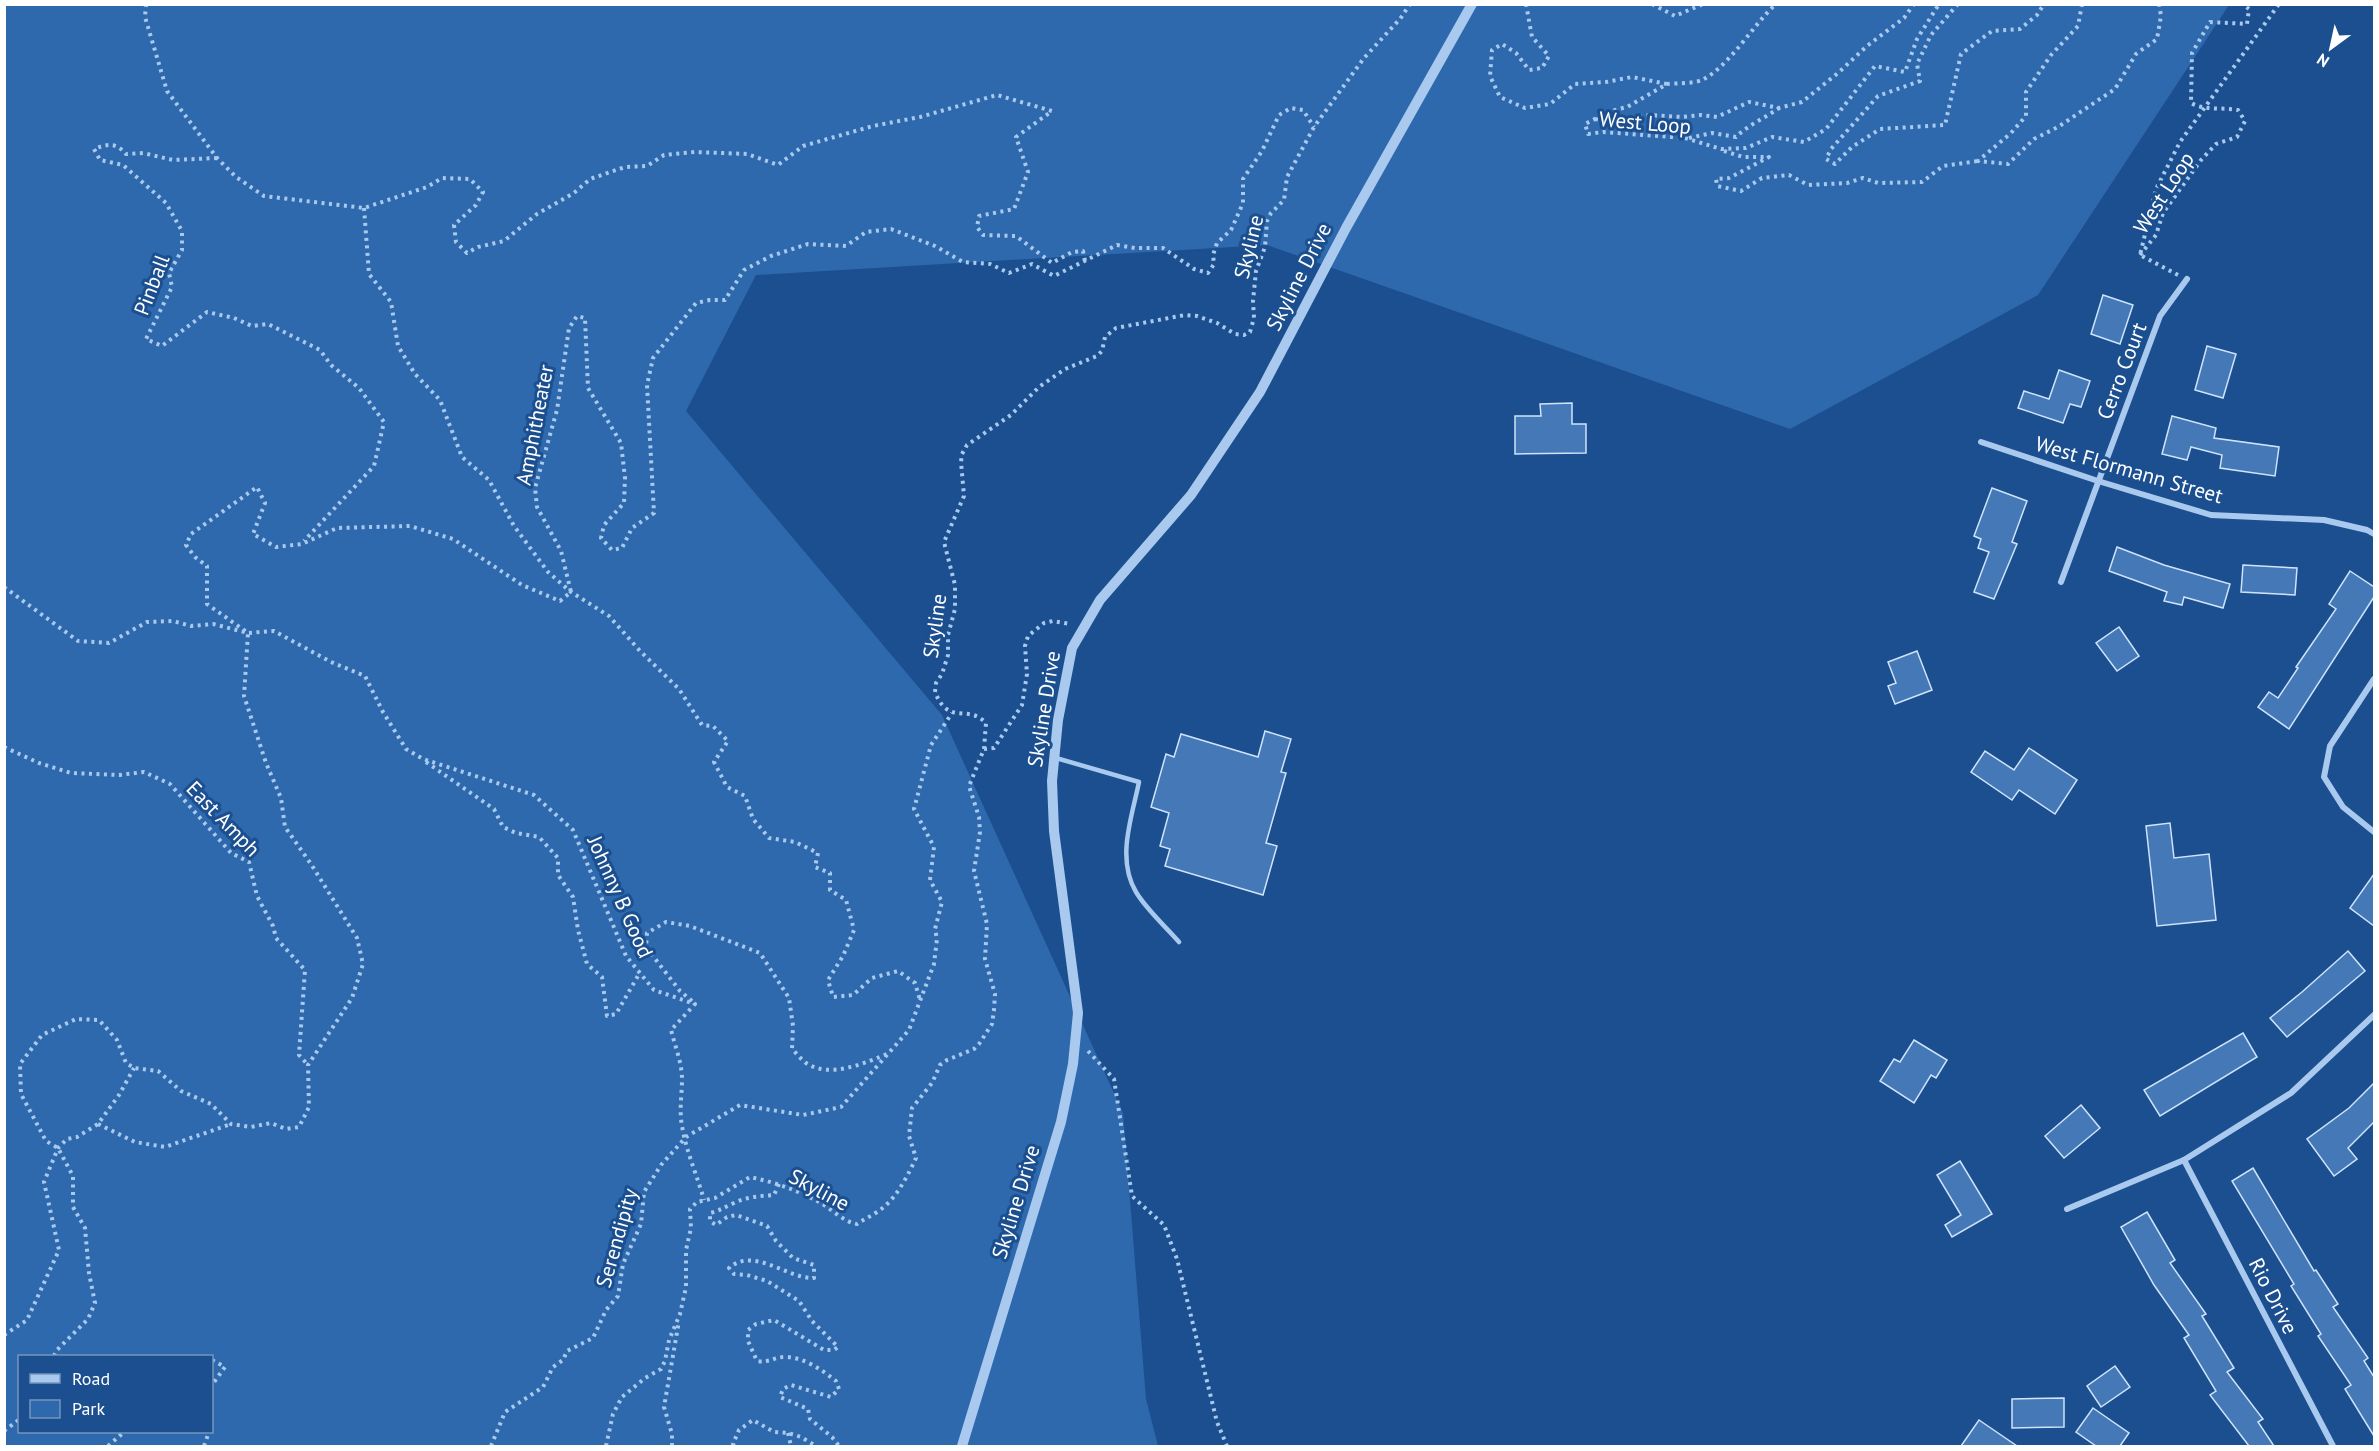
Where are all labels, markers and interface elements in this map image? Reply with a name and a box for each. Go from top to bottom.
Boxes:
north arrow [2301,18,2361,78]
text: N [2313,49,2333,72]
street label: West Loop [1598,105,1692,140]
street label: West Loop [2127,147,2200,239]
street label: Skyline [1228,212,1269,282]
street label: Skyline Drive [1260,218,1337,335]
street label: Pinball [128,251,175,319]
street label: Cerro Court [2091,318,2152,423]
street label: Amphitheater [510,362,559,487]
street label: West Flormann Street [2032,430,2226,509]
street label: Skyline [917,592,952,660]
street label: Skyline Drive [1021,649,1066,769]
street label: East Amph [181,775,266,862]
street label: Johnny B Good [581,831,659,962]
street label: Skyline Drive [985,1142,1046,1262]
street label: Skyline [784,1162,854,1217]
street label: Serendipity [589,1185,644,1291]
street label: Rio Drive [2243,1253,2304,1338]
legend [18,1355,213,1433]
text: Road [72,1367,110,1390]
text: Park [72,1397,105,1420]

